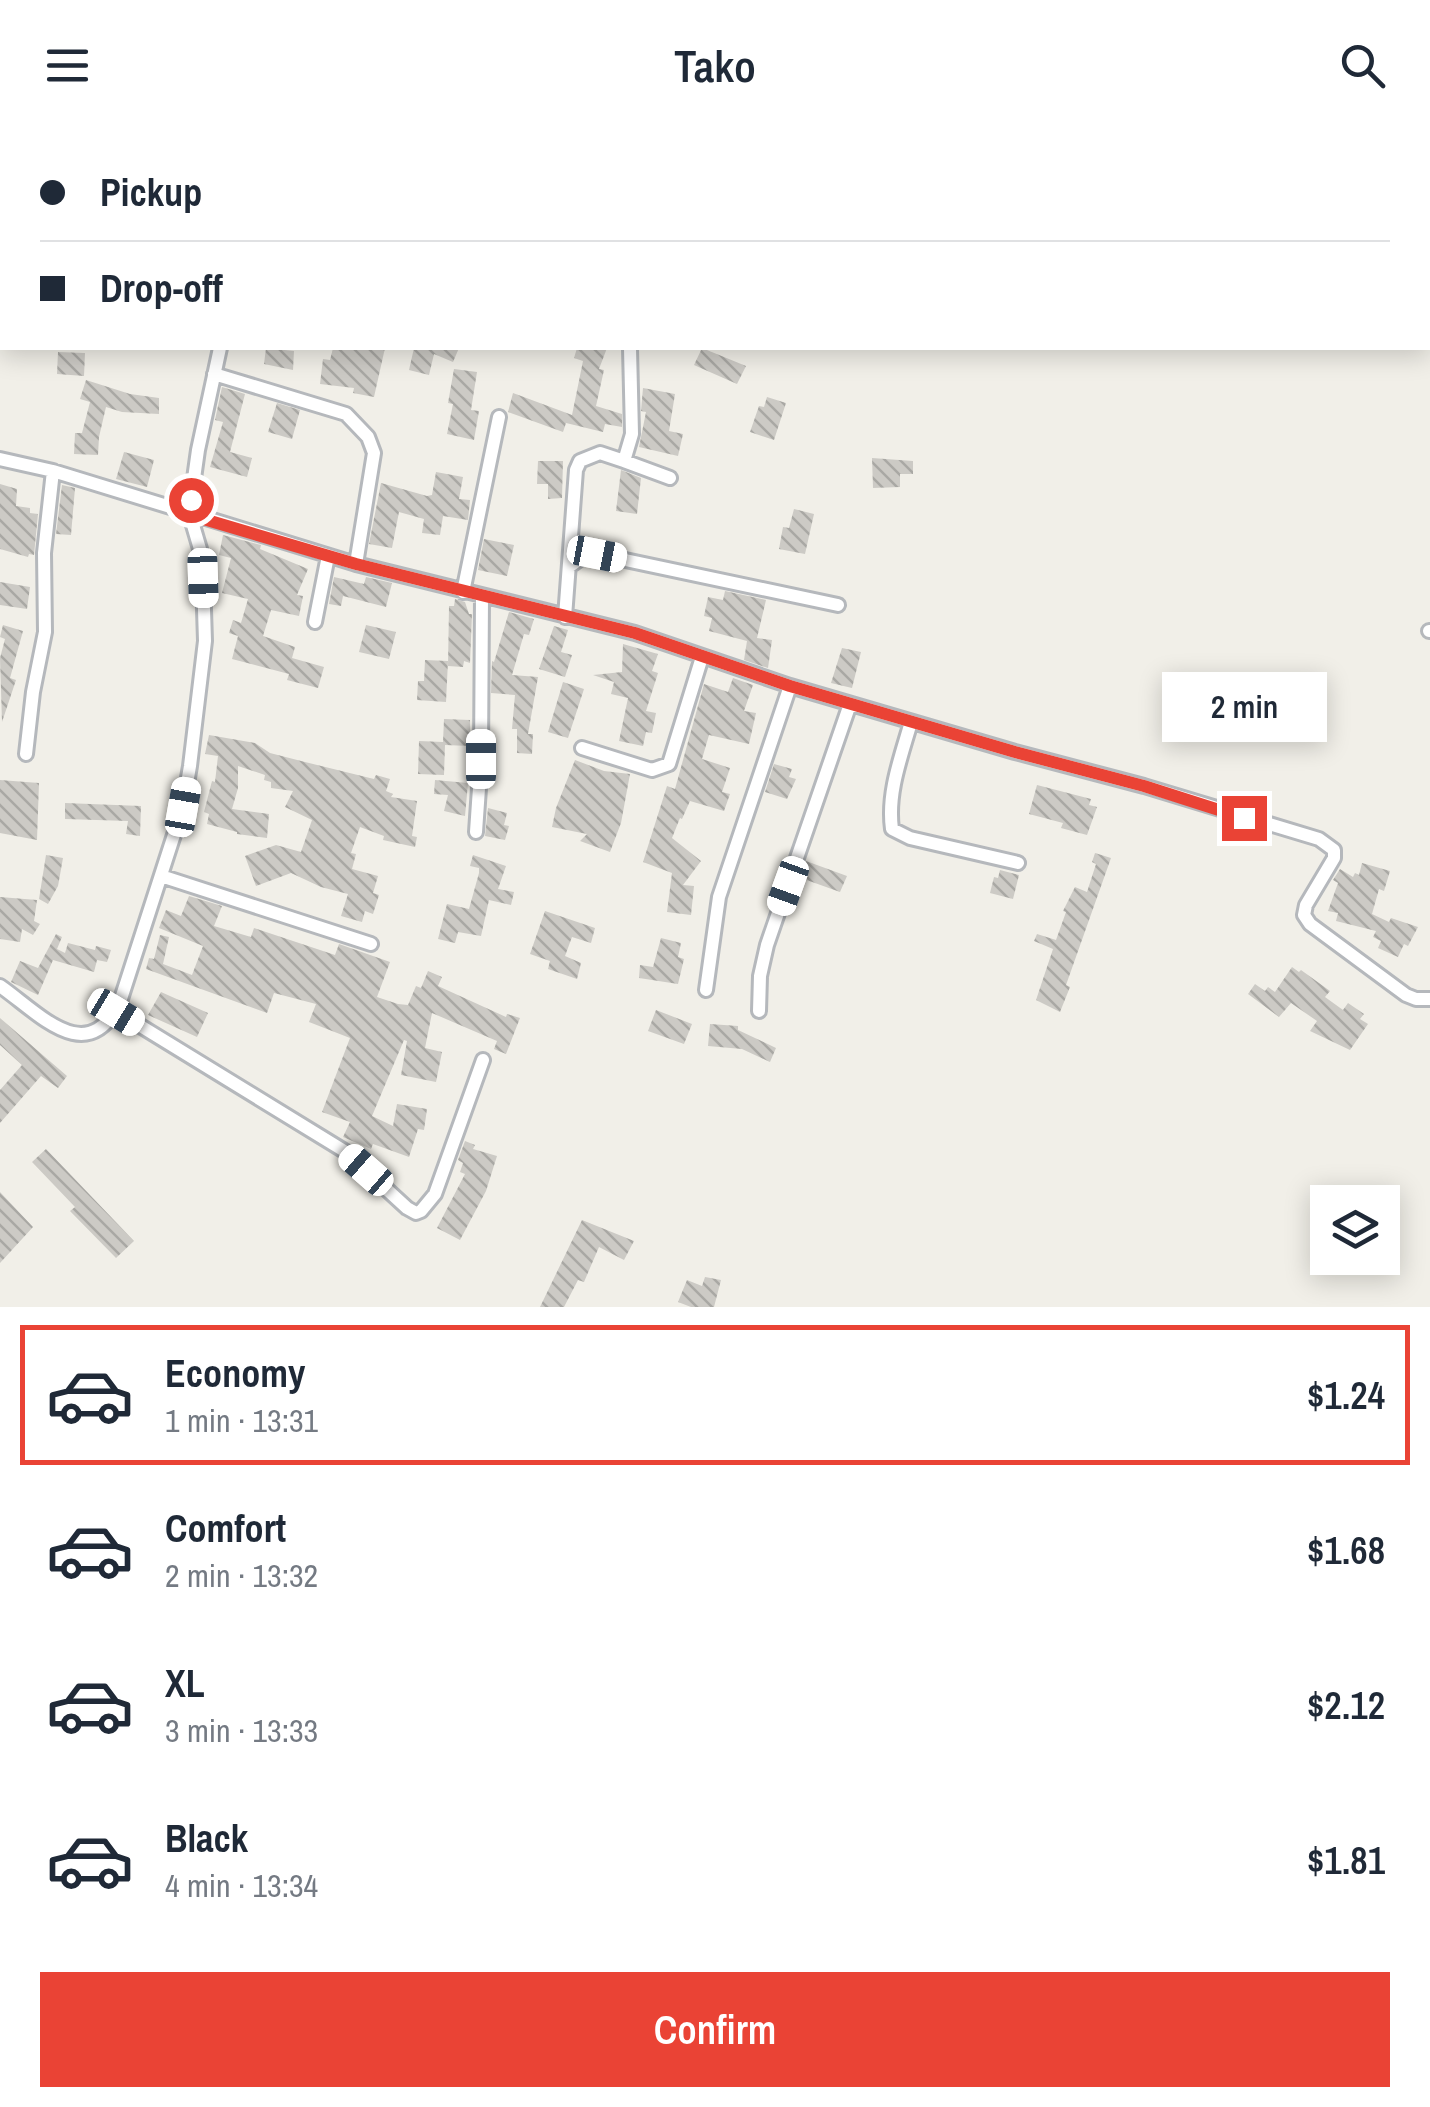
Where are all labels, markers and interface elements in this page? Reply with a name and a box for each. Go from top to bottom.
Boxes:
text: Tako [674,35,756,96]
icon: menu [40,38,95,93]
icon: search [1335,38,1390,93]
text: Pickup [100,167,202,218]
text: Drop-off [100,263,223,314]
route start [169,478,214,523]
car [565,534,629,574]
car [187,547,219,609]
callout: 2 min [1162,673,1326,743]
text: 2 min [1211,685,1278,728]
car [466,729,496,789]
car [163,775,203,839]
route end [1222,796,1267,841]
car [764,853,812,919]
car [83,984,149,1040]
car [334,1139,398,1201]
map controls [1310,1185,1400,1275]
button: layers [1310,1185,1400,1275]
text: Economy [165,1348,305,1399]
icon: car [45,1350,135,1440]
text: $1.24 [1307,1370,1385,1421]
text: 1 min · 13:31 [165,1399,318,1442]
text: Comfort [165,1503,286,1554]
icon: car [45,1505,135,1595]
text: $1.68 [1307,1525,1385,1576]
text: 2 min · 13:32 [165,1554,318,1597]
text: XL [165,1658,205,1709]
icon: car [45,1660,135,1750]
text: $2.12 [1307,1680,1385,1731]
text: 3 min · 13:33 [165,1709,318,1752]
text: Black [165,1813,248,1864]
icon: car [45,1815,135,1905]
text: $1.81 [1307,1835,1385,1886]
text: 4 min · 13:34 [165,1864,318,1907]
button: Confirm [40,1972,1390,2087]

